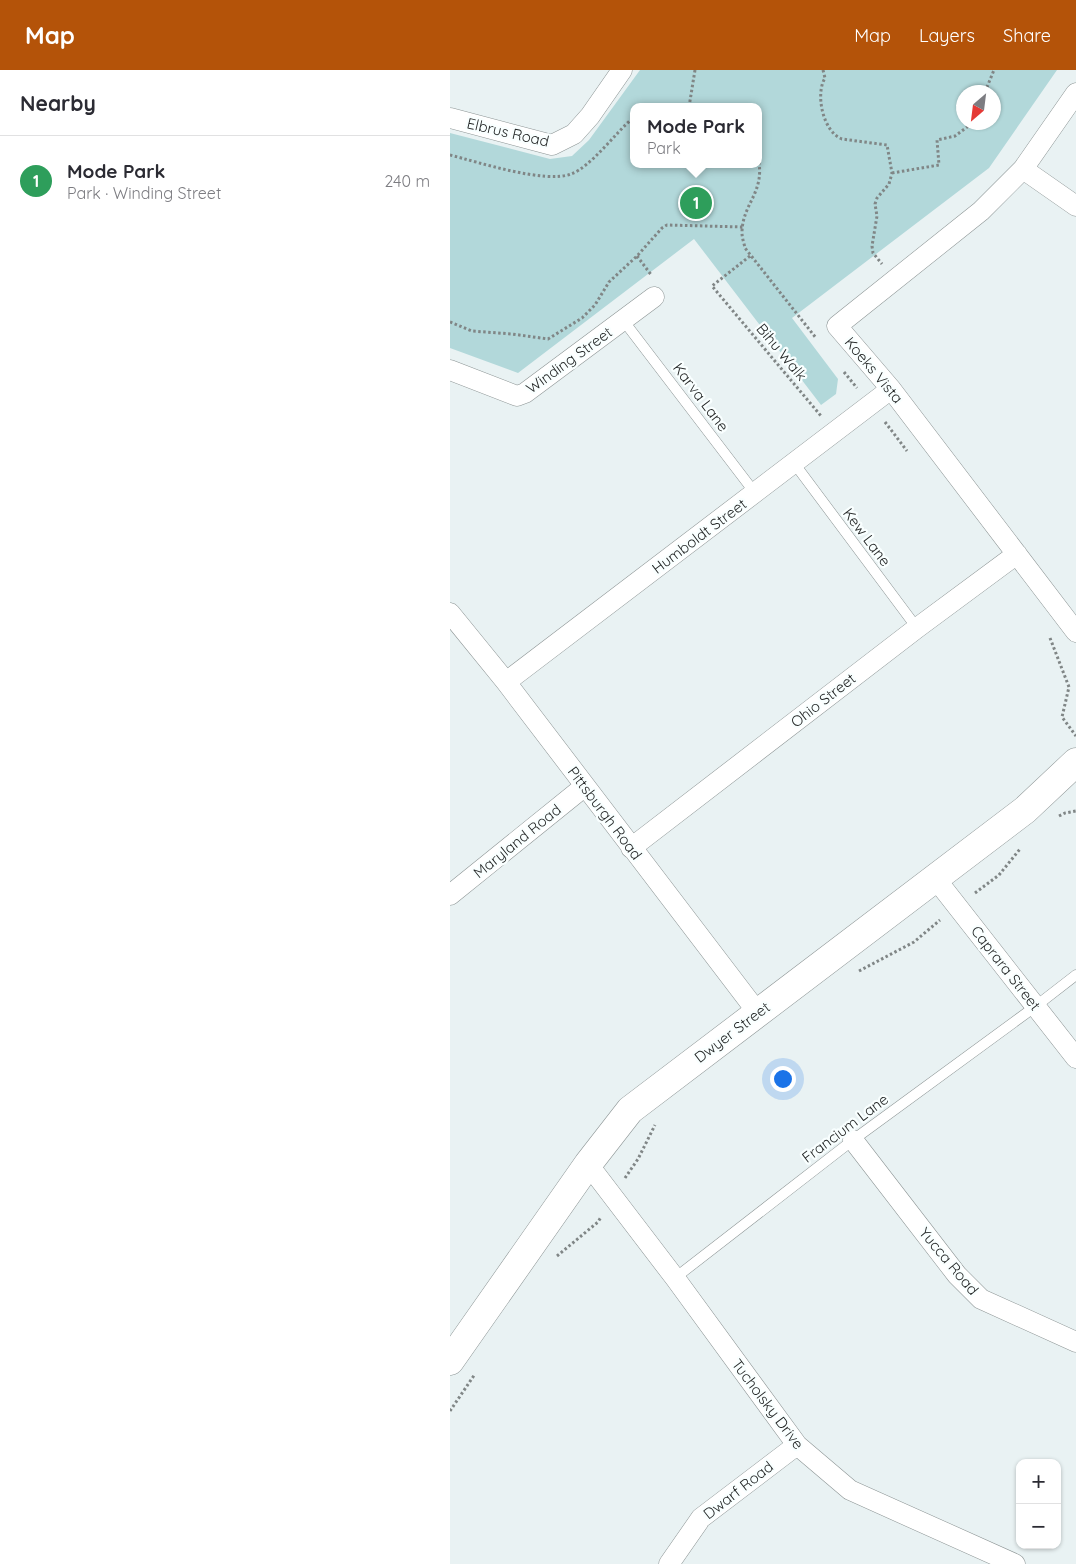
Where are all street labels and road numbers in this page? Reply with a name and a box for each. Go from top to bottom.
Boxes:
street label: Elbrus Road [465,113,551,151]
street label: Bihu Walk [753,319,811,385]
street label: Winding Street [522,322,616,398]
street label: Koeks Vista [841,333,907,407]
street label: Karva Lane [669,359,733,435]
street label: Humboldt Street [648,494,750,578]
street label: Kew Lane [839,504,895,570]
street label: Ohio Street [787,669,859,731]
street label: Pittsburgh Road [564,763,646,863]
street label: Maryland Road [469,800,565,882]
street label: Caprara Street [967,922,1045,1014]
street label: Dwyer Street [690,997,774,1067]
street label: Francium Lane [798,1089,892,1167]
street label: Yucca Road [915,1223,983,1299]
street label: Tucholsky Drive [728,1355,808,1453]
street label: Dwarf Road [699,1457,777,1523]

